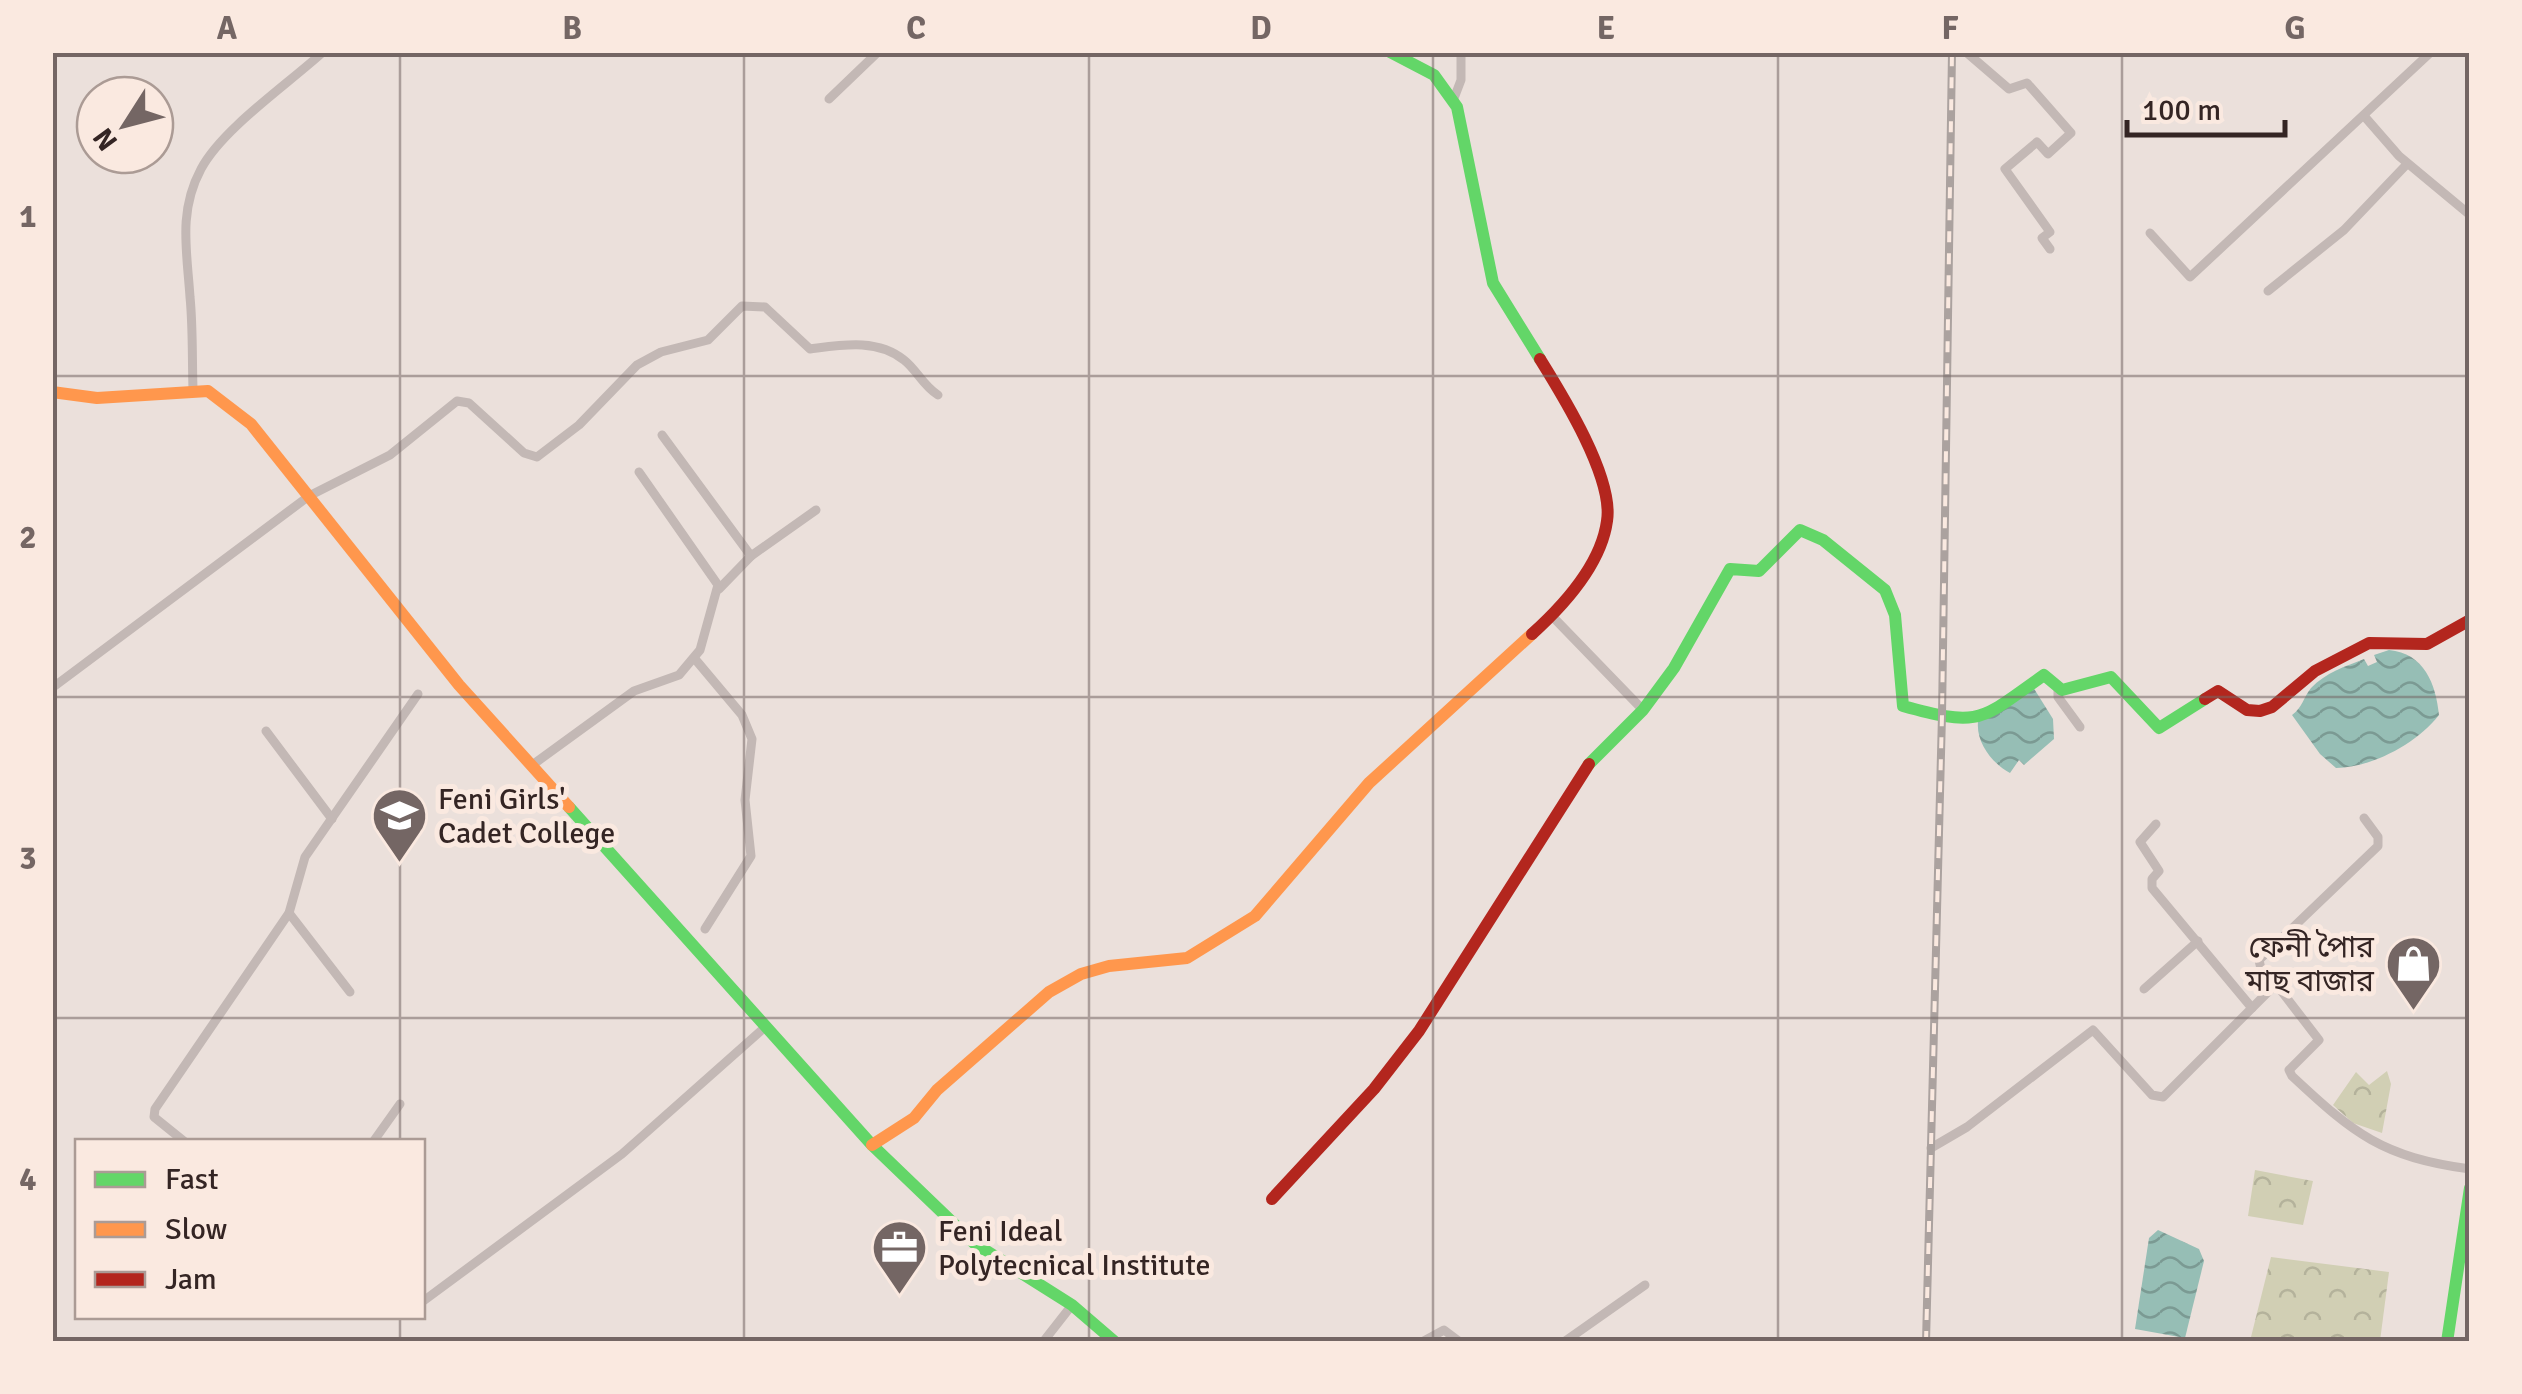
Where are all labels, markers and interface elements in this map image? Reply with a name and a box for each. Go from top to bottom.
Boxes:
text: A [217,9,238,48]
text: B [562,9,582,48]
text: C [906,9,926,48]
text: D [1250,9,1272,48]
text: E [1597,9,1615,48]
text: F [1941,9,1959,48]
text: G [2285,9,2305,48]
north arrow [75,75,175,175]
scale bar [2127,75,2284,137]
text: 100 m [2142,92,2221,129]
text: N [86,121,125,157]
text: 1 [19,197,37,236]
text: 2 [19,518,37,557]
place label: Feni Girls' Cadet College [438,781,615,852]
school or university icon: Feni Girls' Cadet College [369,786,429,865]
text: 3 [19,839,37,878]
place label: ফেনী পৈার মাছ বাজার [2244,929,2375,1000]
shop icon: ফেনী পৈার মাছ বাজার [2383,934,2443,1013]
legend [75,1139,425,1319]
text: 4 [19,1160,37,1199]
text: Fast [165,1161,218,1198]
text: Slow [165,1211,227,1248]
place label: Feni Ideal Polytecnical Institute [938,1213,1210,1284]
office icon: Feni Ideal Polytecnical Institute [869,1218,929,1297]
text: Jam [165,1261,217,1298]

